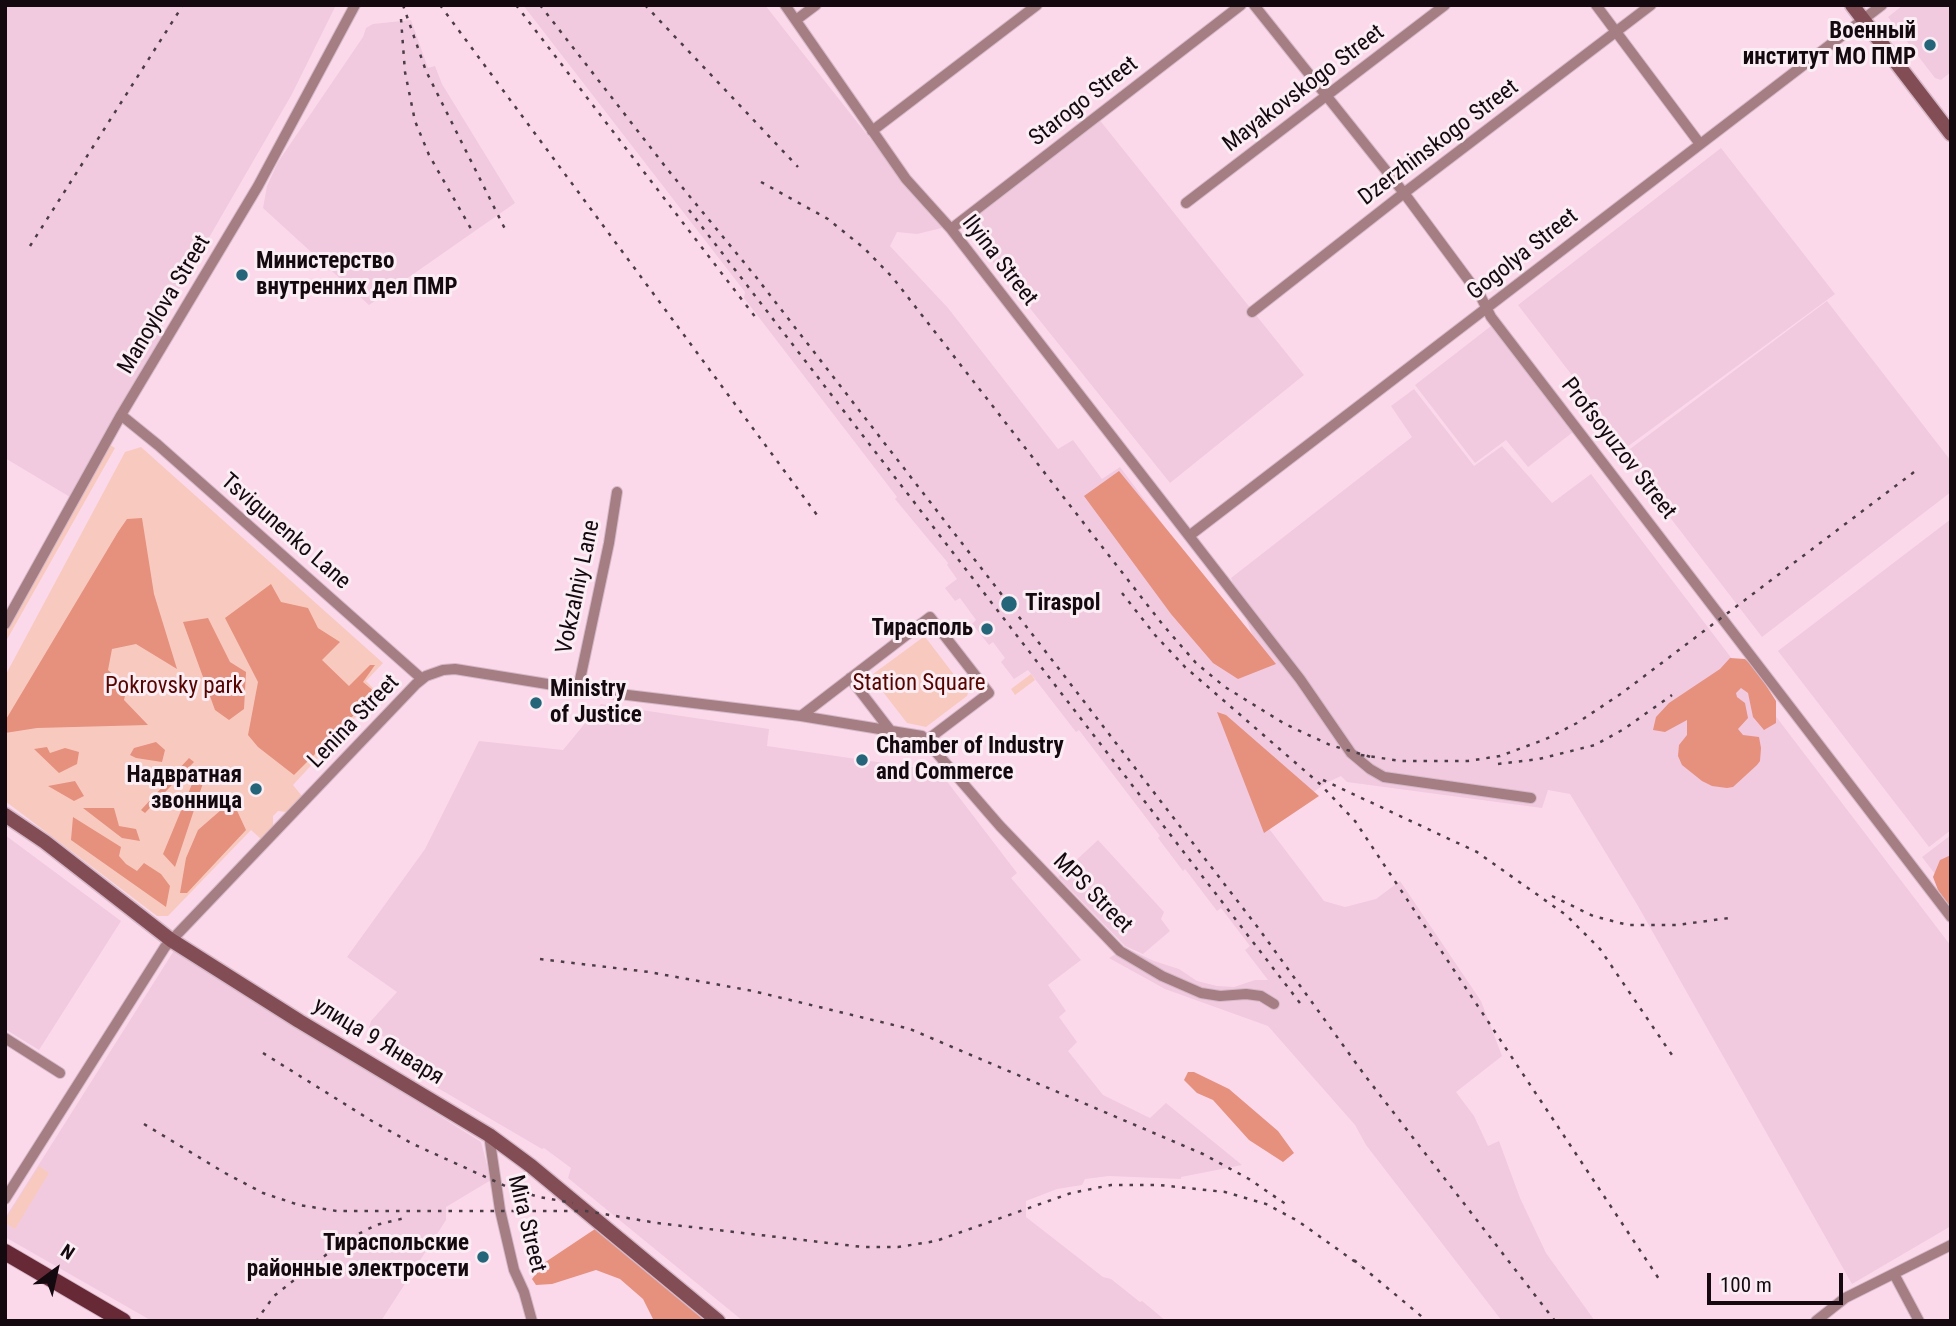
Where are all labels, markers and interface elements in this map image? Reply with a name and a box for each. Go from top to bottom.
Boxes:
place label: Военный институт МО ПМР [1743,18,1916,72]
street label: Mayakovskogo Street [1218,19,1390,159]
marker: Военный институт МО ПМР [1922,37,1938,53]
street label: Starogo Street [1024,51,1144,153]
street label: Dzerzhinskogo Street [1354,74,1524,212]
street label: Gogolya Street [1462,203,1584,307]
street label: Ilyina Street [955,210,1043,312]
street label: Manoylova Street [113,231,217,379]
place label: Министерство внутренних дел ПМР [256,248,458,302]
marker: Министерство внутренних дел ПМР [234,267,250,283]
street label: Profsoyuzov Street [1554,373,1682,525]
street label: Tsvigunenko Lane [214,468,356,596]
street label: Vokzalniy Lane [551,518,607,656]
place label: Tiraspol [1025,590,1100,618]
marker: Tiraspol [999,594,1019,614]
place label: Тирасполь [872,615,973,643]
marker: Тирасполь [979,621,995,637]
street label: Lenina Street [303,669,405,775]
park label: Station Square [853,670,985,698]
park label: Pokrovsky park [105,673,243,701]
place label: Ministry of Justice [550,676,642,730]
marker: Ministry of Justice [528,695,544,711]
place label: Chamber of Industry and Commerce [876,733,1064,787]
marker: Chamber of Industry and Commerce [854,752,870,768]
place label: Надвратная звонница [126,762,242,816]
marker: Надвратная звонница [248,781,264,797]
street label: MPS Street [1046,848,1138,940]
street label: улица 9 Января [308,992,448,1092]
street label: Mira Street [501,1172,551,1276]
place label: Тираспольские районные электросети [247,1230,469,1284]
north arrow [21,1235,91,1305]
text: N [57,1239,79,1265]
marker: Тираспольские районные электросети [475,1249,491,1265]
scale bar [1711,1260,1848,1304]
text: 100 m [1720,1273,1772,1297]

